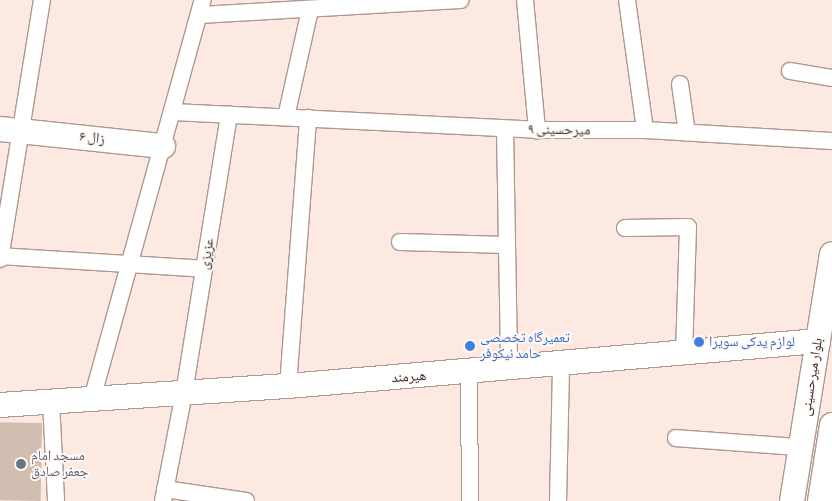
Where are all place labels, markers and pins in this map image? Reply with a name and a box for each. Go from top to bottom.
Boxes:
place label: تعمیرگاه تخصصی حامد نیکوفر [480,330,570,362]
place label: لوازم یدکی سویرا [709,334,795,350]
marker: لوازم یدکی سویرا [693,336,705,348]
marker: تعمیرگاه تخصصی حامد نیکوفر [464,340,476,352]
place label: مسجد امام جعفر صادق [31,448,88,481]
marker: مسجد امام جعفر صادق [15,458,27,470]

